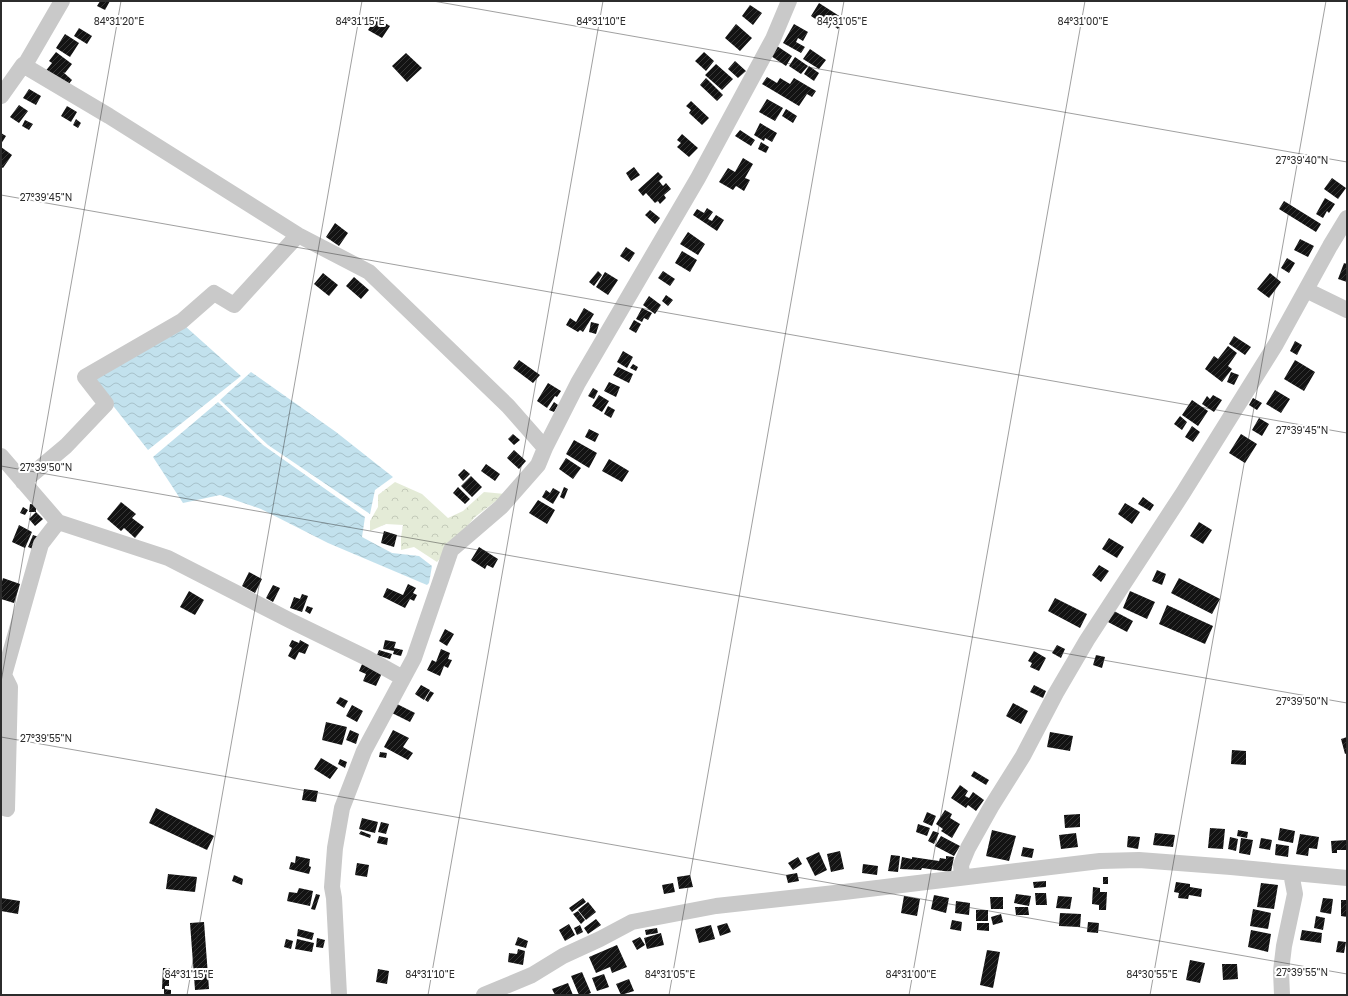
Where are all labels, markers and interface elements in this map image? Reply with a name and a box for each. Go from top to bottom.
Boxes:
text: 84°31'20"E [94,15,144,27]
text: 84°31'15"E [335,15,385,27]
text: 84°31'10"E [576,15,626,27]
text: 84°31'05"E [817,15,867,27]
text: 84°31'00"E [1058,15,1108,27]
text: 27°39'40"N [1276,154,1328,166]
text: 27°39'45"N [20,191,72,203]
text: 27°39'45"N [1276,424,1328,436]
text: 27°39'50"N [20,461,72,473]
text: 27°39'50"N [1276,695,1328,707]
text: 27°39'55"N [20,732,72,744]
text: 27°39'55"N [1276,966,1328,978]
text: 84°31'15"E [164,968,214,980]
text: 84°31'10"E [405,968,455,980]
text: 84°31'05"E [645,968,695,980]
text: 84°31'00"E [886,968,936,980]
text: 84°30'55"E [1126,968,1178,980]

